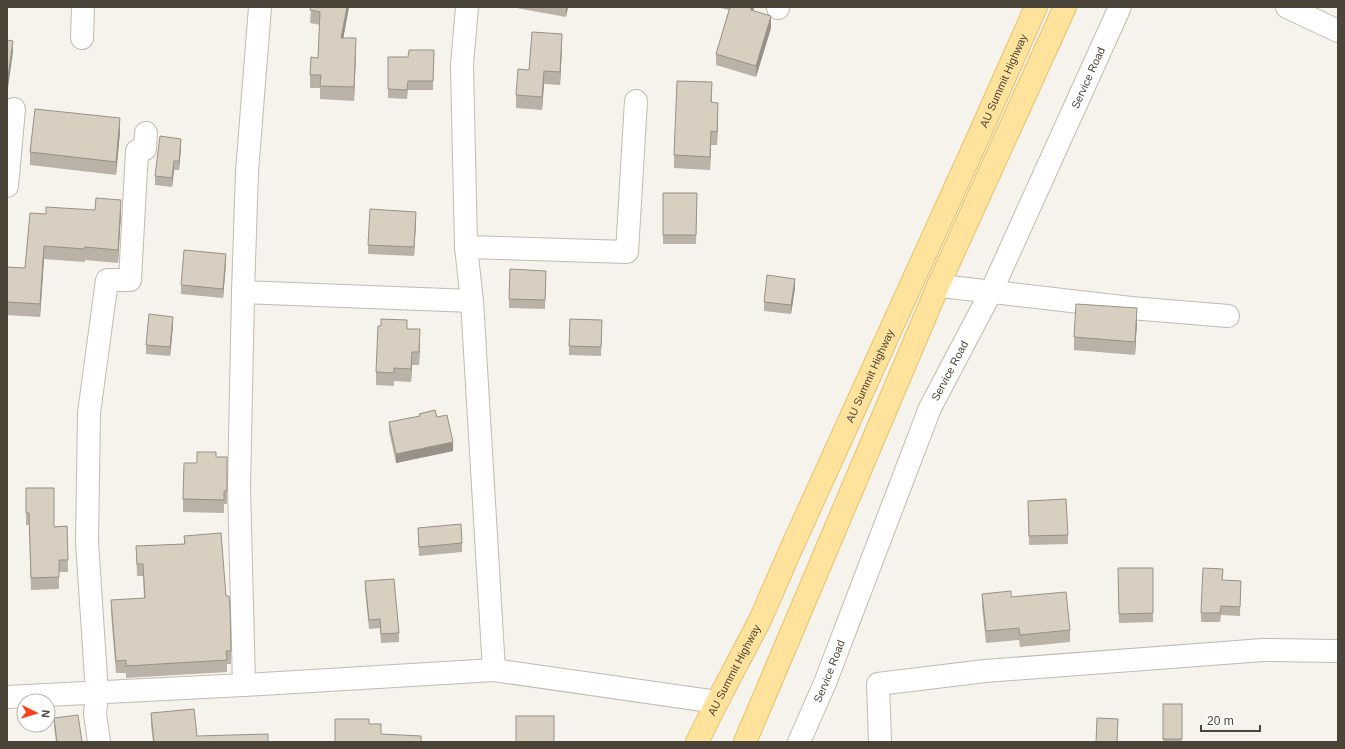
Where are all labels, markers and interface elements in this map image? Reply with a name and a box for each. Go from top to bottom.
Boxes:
street label: AU Summit Highway [977,32,1029,129]
street label: Service Road [1069,45,1107,110]
street label: AU Summit Highway [843,327,896,424]
street label: Service Road [929,339,970,403]
street label: AU Summit Highway [705,622,763,717]
street label: Service Road [811,638,847,704]
north arrow [16,693,56,733]
scale bar [1201,707,1260,733]
text: N [40,709,52,718]
text: 20 m [1207,714,1234,728]

